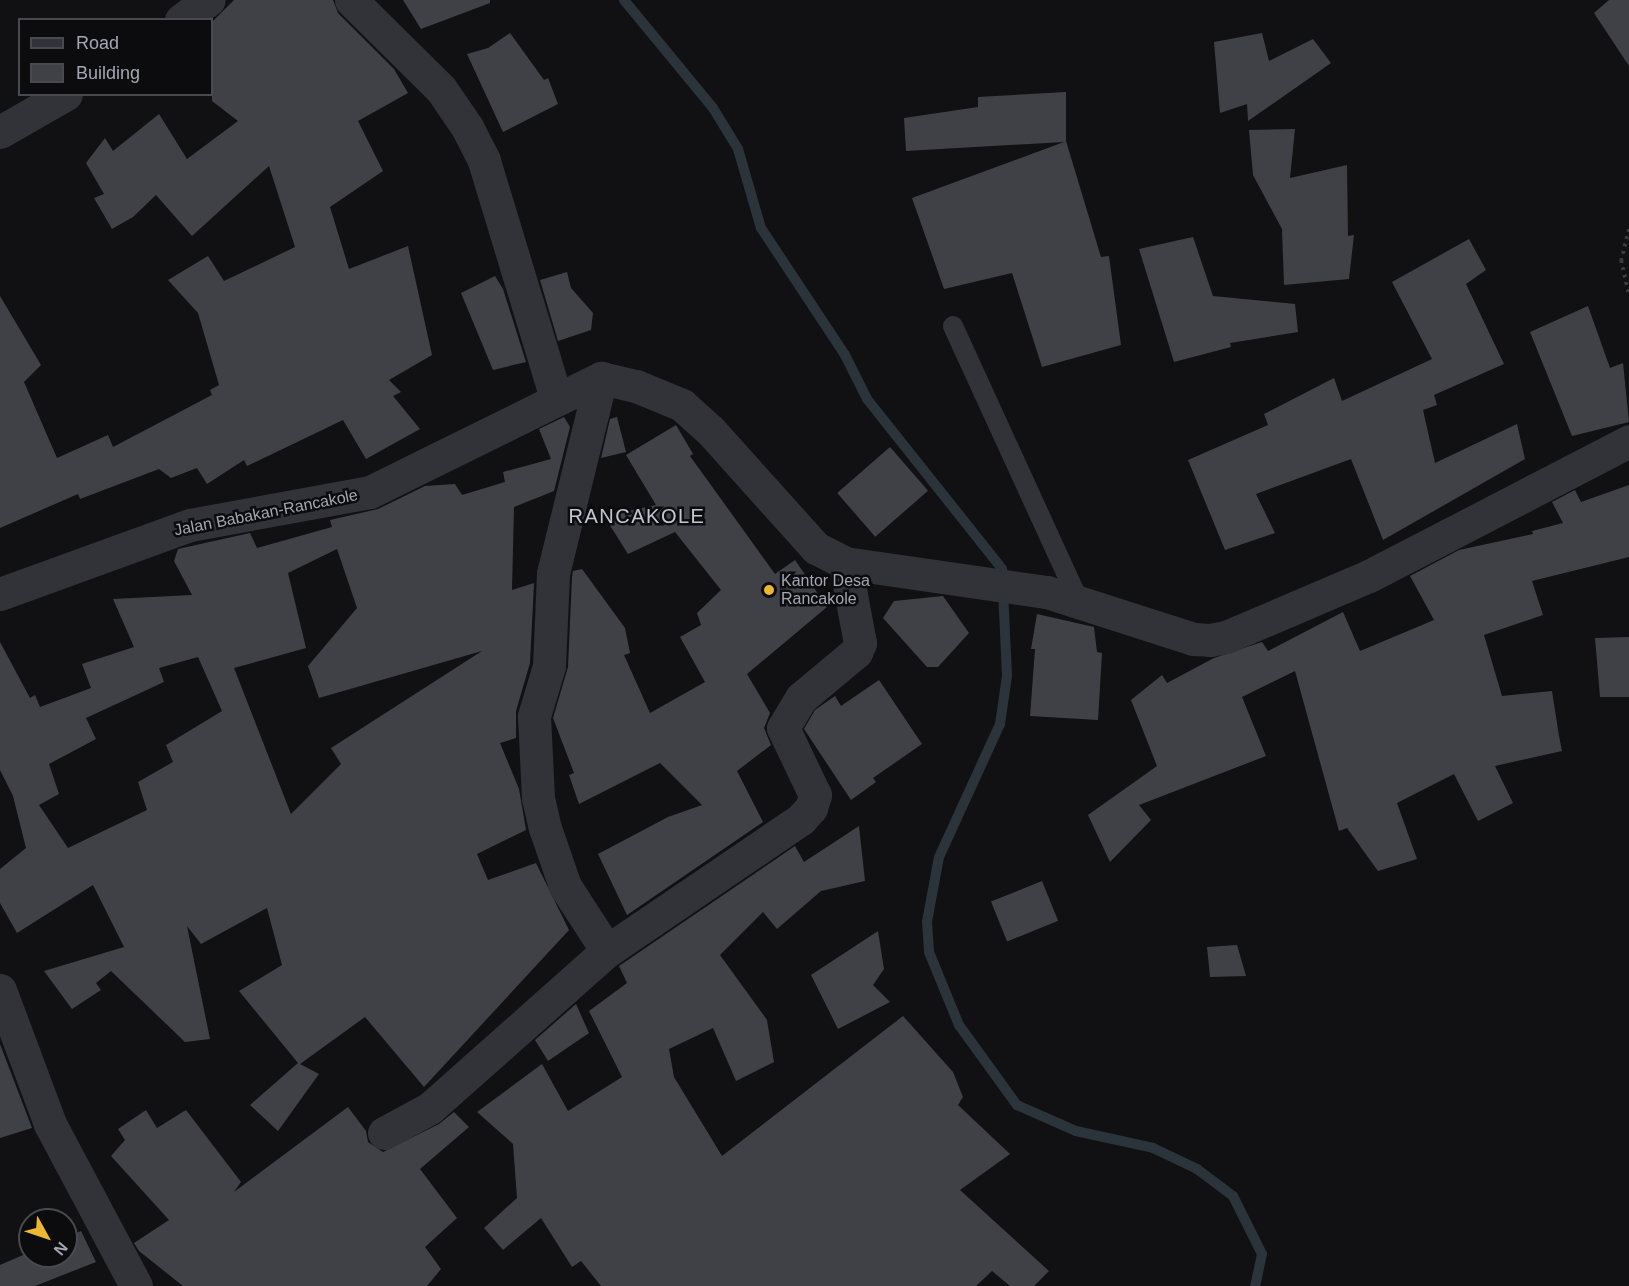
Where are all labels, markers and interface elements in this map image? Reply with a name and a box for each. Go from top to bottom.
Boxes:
legend [18,18,213,96]
text: Road [76,33,119,53]
text: Building [76,63,140,83]
street label: Jalan Babakan-Rancakole [172,486,360,540]
district label: RANCAKOLE [569,504,705,528]
place label: Kantor Desa Rancakole [781,571,870,609]
marker: Kantor Desa Rancakole [762,583,776,597]
north arrow [18,1208,78,1268]
text: N [50,1239,71,1258]

